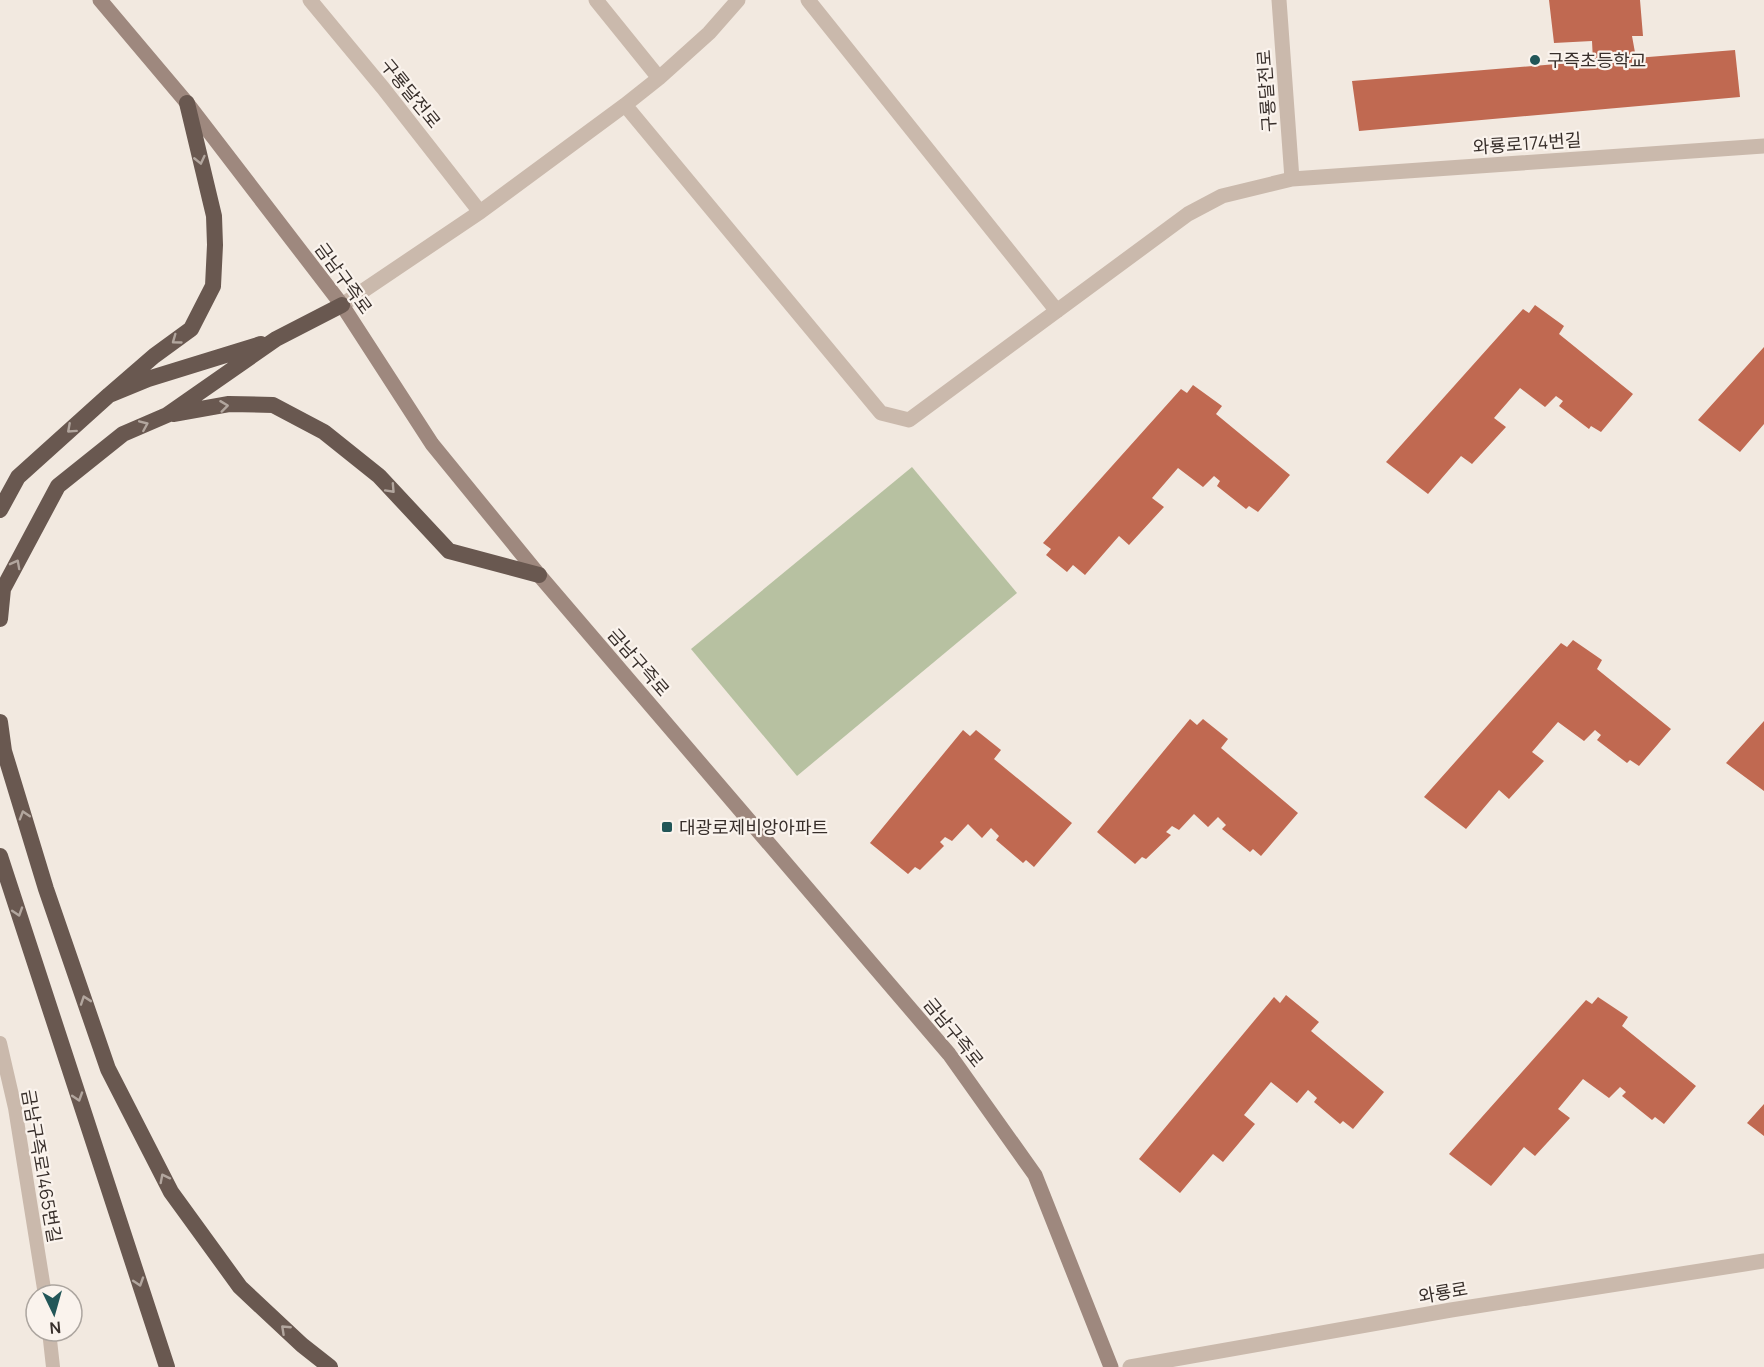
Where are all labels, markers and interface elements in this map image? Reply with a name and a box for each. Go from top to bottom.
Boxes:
place label: 구즉초등학교 [1547,48,1646,72]
street label: 구룡달전로 [1251,49,1281,133]
street label: 구룡달전로 [376,53,446,133]
marker: 구즉초등학교 [1528,53,1542,67]
street label: 와룡로174번길 [1472,127,1582,159]
one-way arrow [193,154,206,164]
street label: 금남구즉로 [310,237,378,319]
one-way arrow [171,333,182,344]
one-way arrow [220,400,229,412]
one-way arrow [138,420,149,432]
one-way arrow [68,422,78,433]
one-way arrow [384,482,395,493]
one-way arrow [9,560,20,571]
street label: 금남구즉로 [603,623,675,701]
one-way arrow [19,810,31,821]
place label: 대광로제비앙아파트 [679,815,828,839]
marker: 대광로제비앙아파트 [660,820,674,834]
one-way arrow [11,906,23,917]
street label: 금남구즉로 [919,992,989,1072]
one-way arrow [79,995,92,1006]
street label: 금남구즉로1465번길 [17,1088,67,1244]
one-way arrow [71,1091,84,1102]
one-way arrow [160,1174,171,1184]
one-way arrow [132,1276,144,1287]
street label: 와룡로 [1416,1276,1470,1308]
north arrow [24,1283,84,1343]
text: N [49,1316,62,1339]
one-way arrow [282,1325,292,1336]

